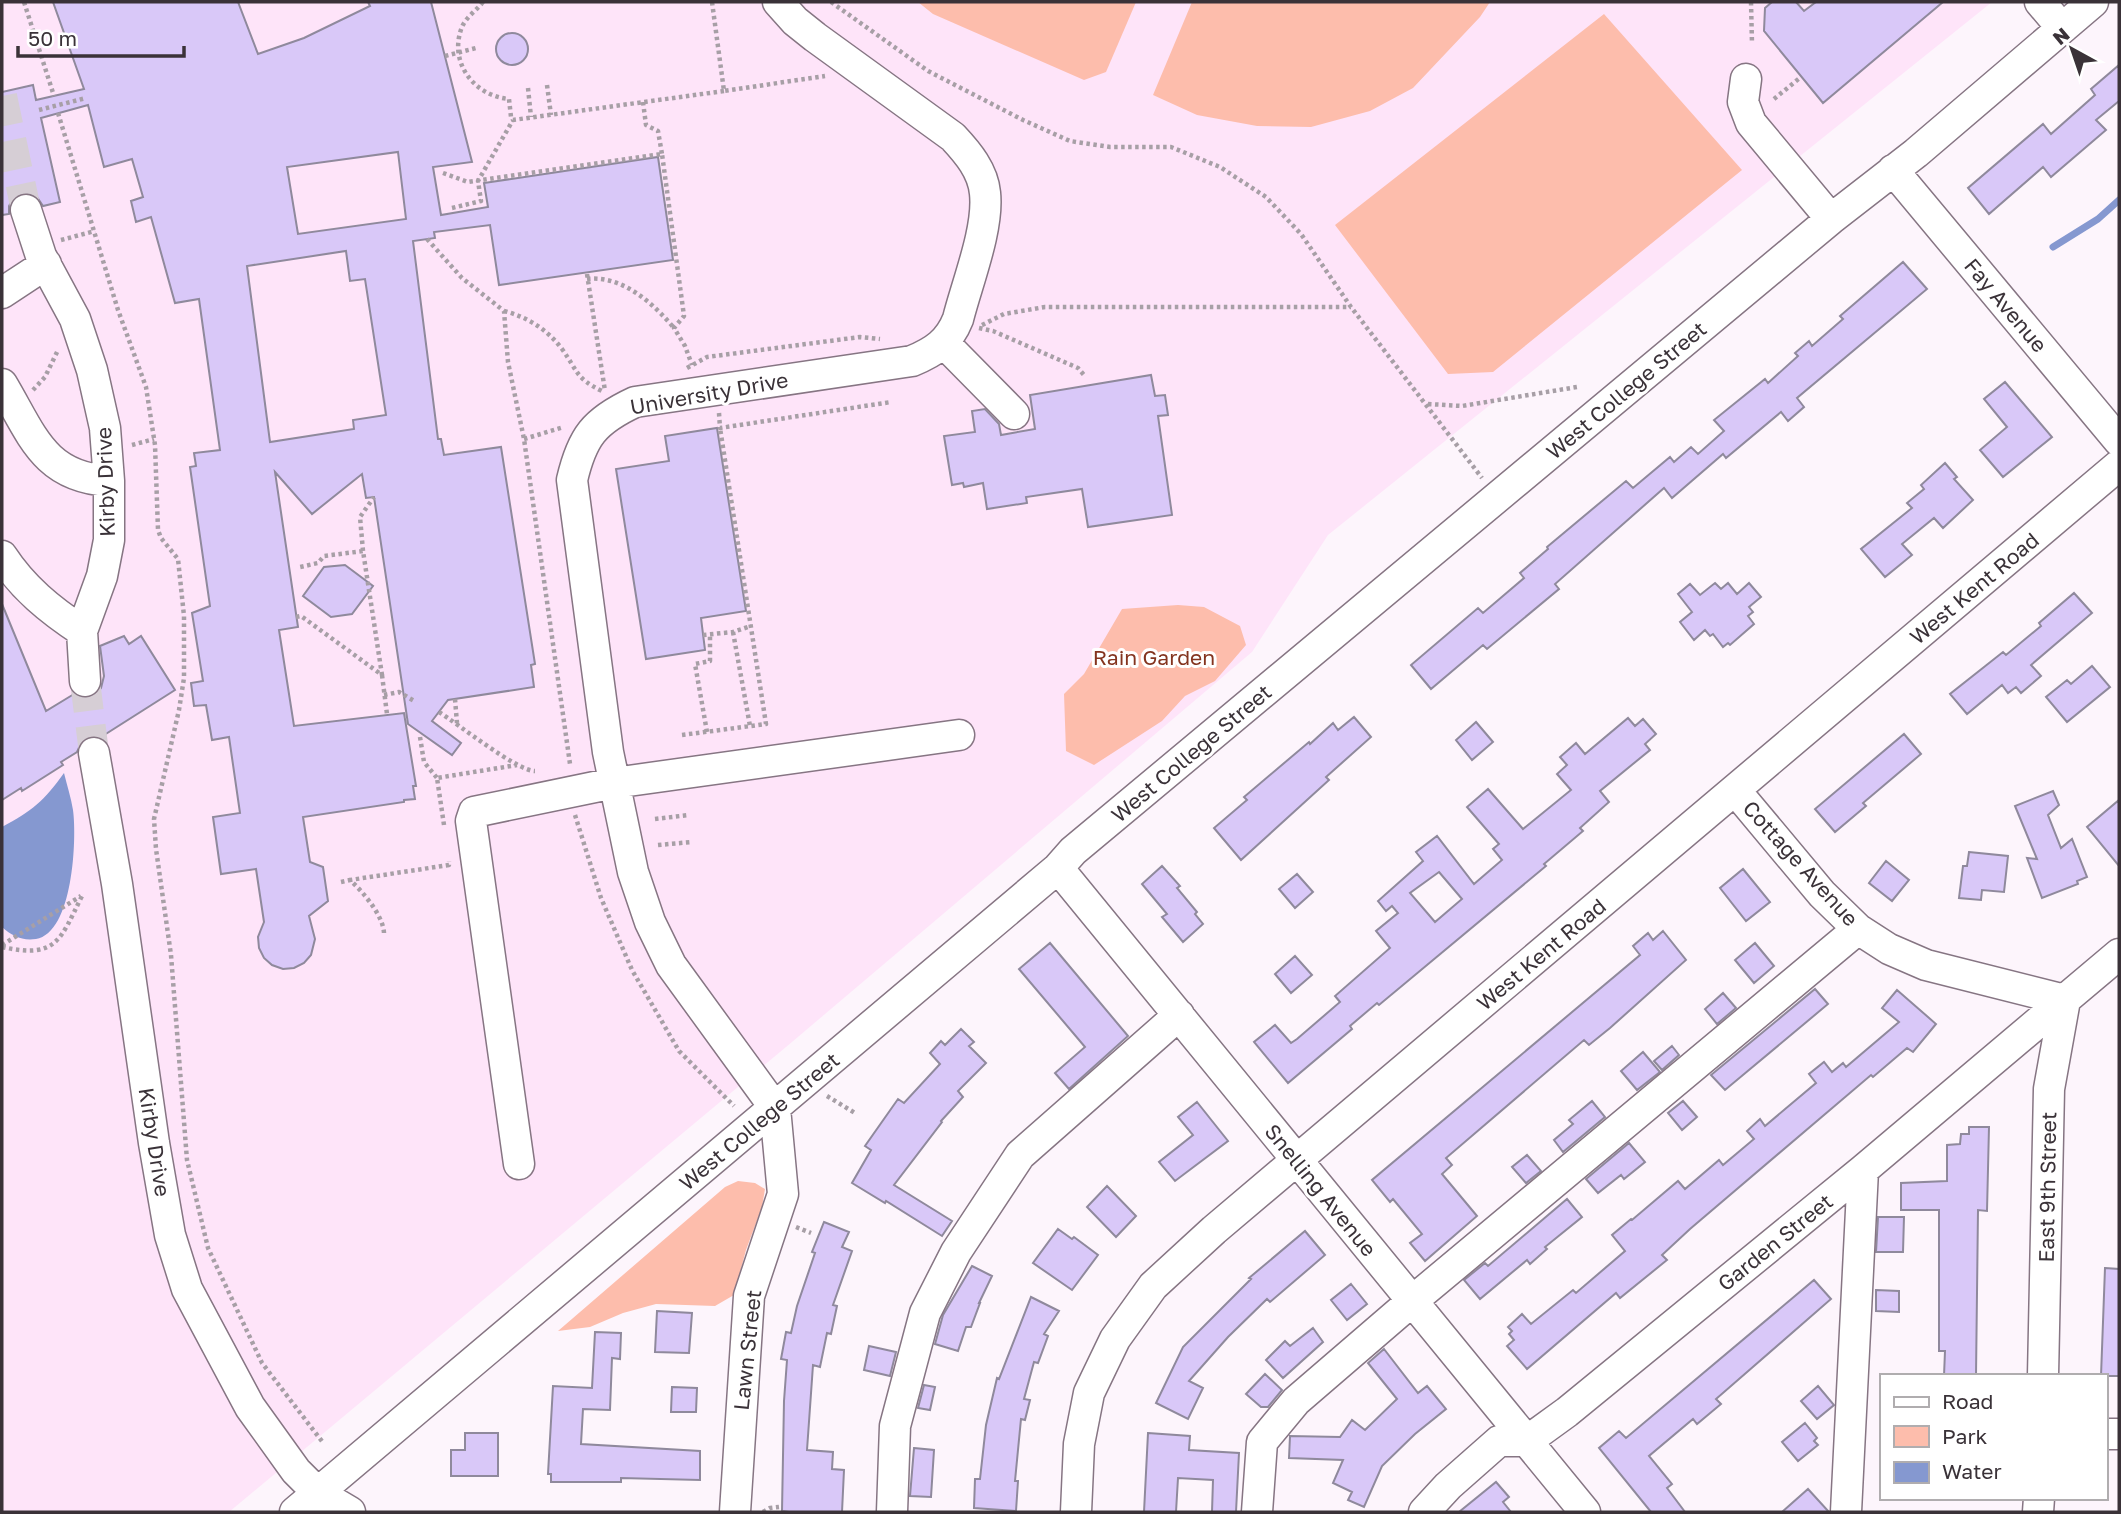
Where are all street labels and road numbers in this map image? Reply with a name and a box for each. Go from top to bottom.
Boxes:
street label: Fay Avenue [1959,253,2053,357]
street label: West College Street [1541,315,1711,465]
street label: University Drive [628,366,790,420]
street label: Kirby Drive [90,427,120,537]
street label: West Kent Road [1904,527,2044,649]
street label: West College Street [1106,678,1276,828]
street label: Cottage Avenue [1738,795,1864,931]
street label: West Kent Road [1471,893,1611,1015]
street label: West College Street [674,1046,844,1196]
street label: Kirby Drive [134,1086,176,1198]
street label: East 9th Street [2033,1111,2061,1263]
street label: Snelling Avenue [1260,1119,1382,1261]
street label: Garden Street [1712,1188,1838,1296]
street label: Lawn Street [728,1288,766,1412]

